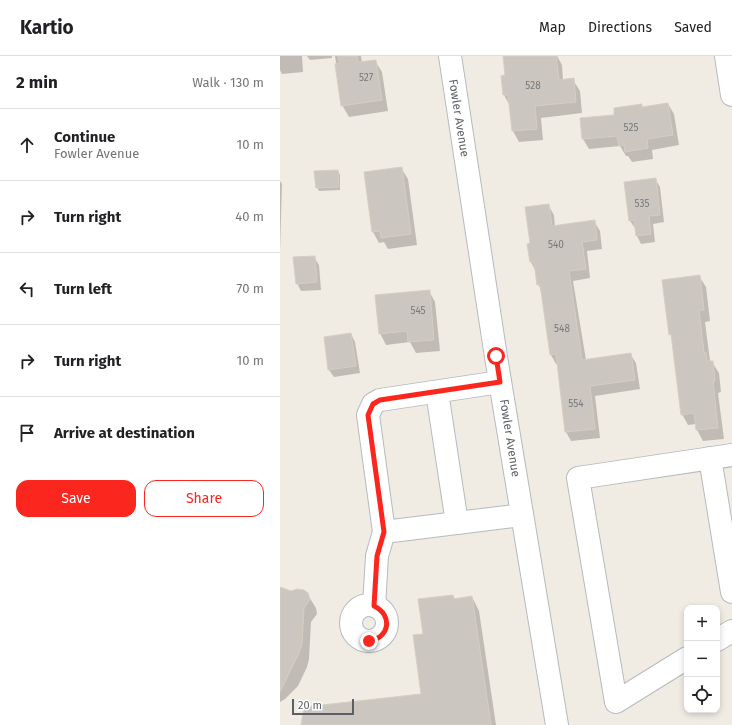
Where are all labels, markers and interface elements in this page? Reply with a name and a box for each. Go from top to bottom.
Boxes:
text: Kartio [20,16,74,39]
text: Map [539,19,566,36]
text: Directions [588,19,652,36]
text: Saved [674,19,712,36]
text: 2 min [16,72,58,93]
house number: 527 [359,72,374,84]
text: Walk · 130 m [192,75,264,90]
street label: Fowler Avenue [446,78,472,158]
house number: 528 [525,80,541,92]
house number: 525 [624,122,638,134]
text: Continue [54,128,115,146]
icon: ahead [16,134,38,156]
text: 10 m [237,137,264,152]
text: Fowler Avenue [54,146,139,161]
house number: 535 [635,198,649,210]
icon: right [16,206,38,228]
text: Turn right [54,208,121,226]
text: 40 m [235,209,264,224]
house number: 540 [548,239,564,251]
icon: left [16,278,38,300]
text: Turn left [54,280,112,298]
text: 70 m [237,281,264,296]
house number: 545 [410,305,426,317]
house number: 548 [554,323,570,335]
route start [487,347,505,365]
icon: right [16,350,38,372]
text: Turn right [54,352,121,370]
text: 10 m [237,353,264,368]
street label: Fowler Avenue [497,398,523,478]
house number: 554 [568,398,584,410]
icon: arrive [16,422,38,444]
text: Arrive at destination [54,424,195,442]
button: Save [16,480,136,517]
button: Share [144,480,264,517]
map controls [684,605,720,713]
button: + [684,605,720,641]
route end [360,632,378,650]
button: − [684,641,720,677]
button: locate [684,677,720,713]
scale bar [292,697,354,716]
text: 20 m [298,699,322,712]

